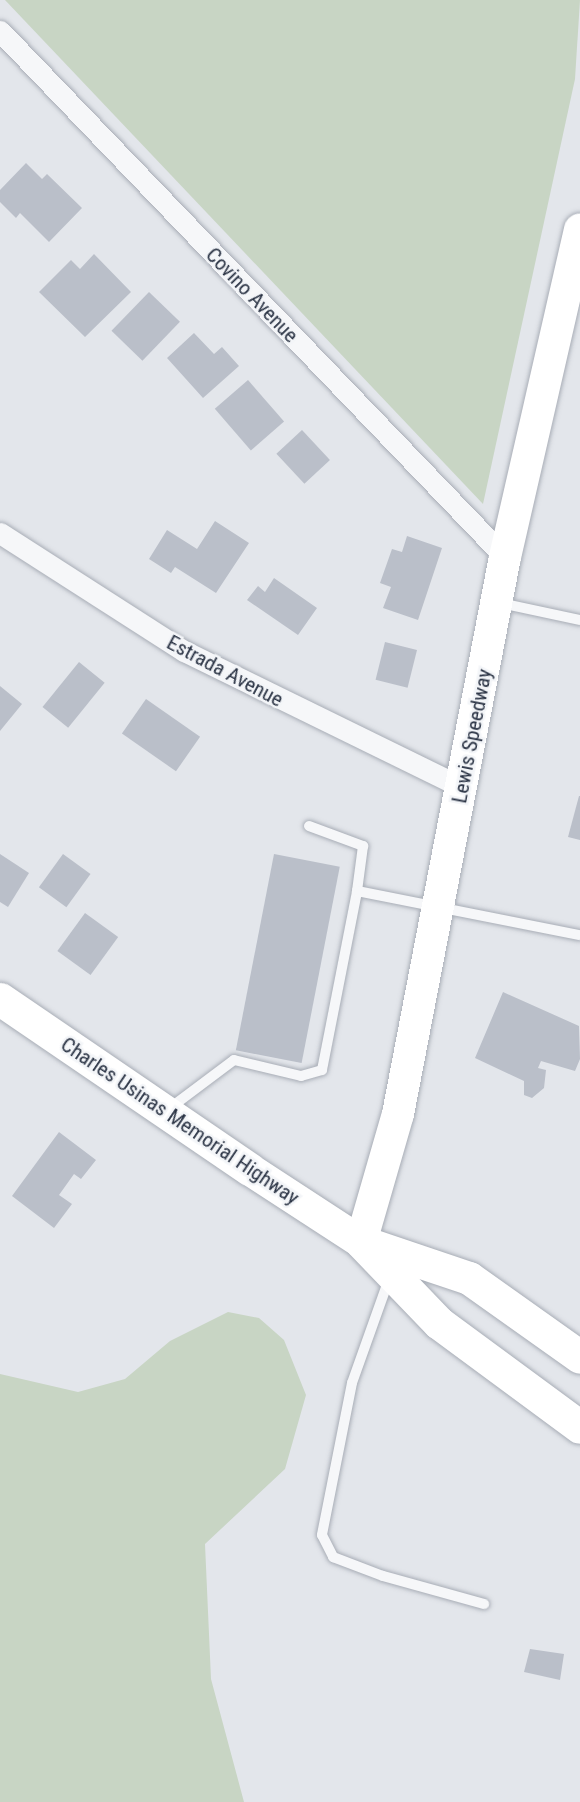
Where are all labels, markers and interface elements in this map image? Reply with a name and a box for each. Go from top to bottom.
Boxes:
street label: Covino Avenue [201,242,303,348]
street label: Estrada Avenue [163,630,287,712]
street label: Lewis Speedway [447,667,497,805]
street label: Charles Usinas Memorial Highway [56,1032,304,1210]

